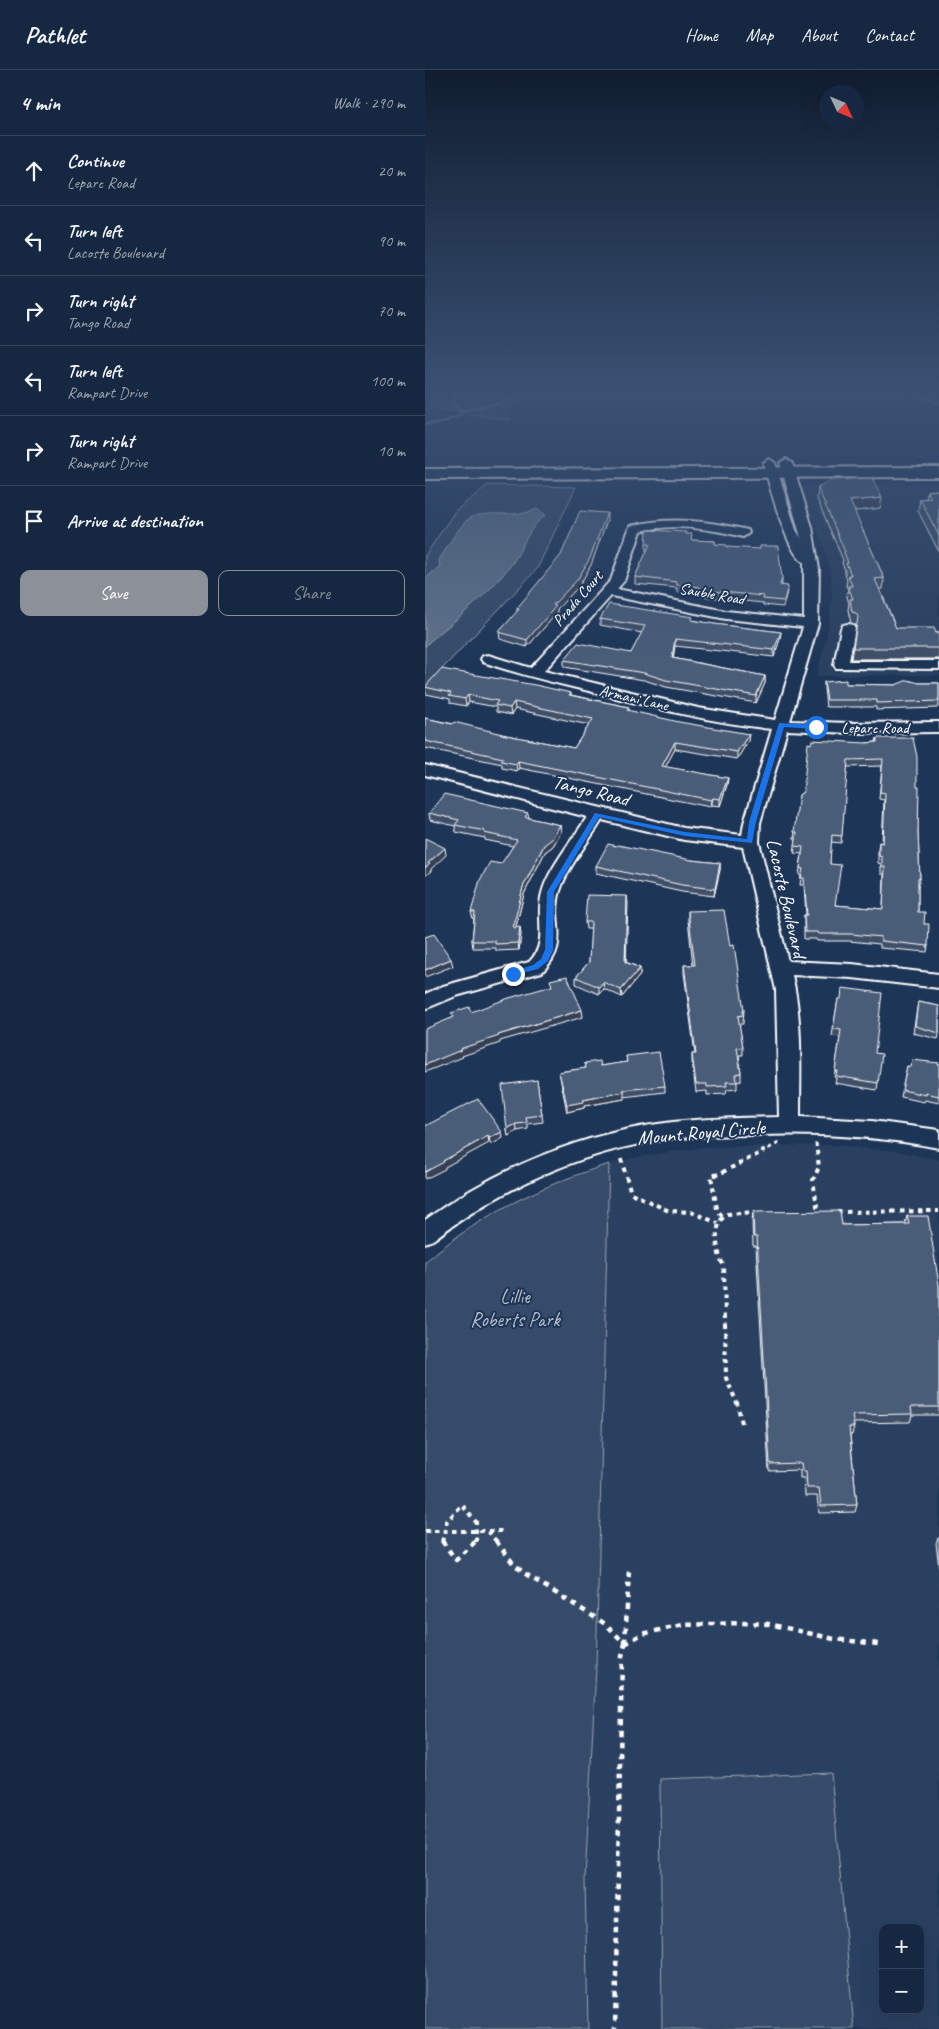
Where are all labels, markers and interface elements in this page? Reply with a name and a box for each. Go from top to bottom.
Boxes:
text: Pathlet [25,20,85,50]
text: Home [685,24,718,46]
text: Map [746,24,773,46]
text: About [801,24,837,46]
text: Contact [865,24,914,46]
north arrow [819,85,864,130]
text: 4 min [20,90,60,116]
text: Walk · 290 m [333,93,405,113]
text: Continue [67,149,124,173]
icon: ahead [20,157,48,185]
text: 20 m [378,161,405,181]
text: Leparc Road [67,173,134,193]
text: Turn left [67,219,122,243]
icon: left [20,227,48,255]
text: 90 m [378,231,405,251]
text: Lacoste Boulevard [67,243,164,263]
text: Turn right [67,289,134,313]
icon: right [20,297,48,325]
text: 70 m [378,301,405,321]
text: Tango Road [67,313,129,333]
text: Turn left [67,359,122,383]
icon: left [20,367,48,395]
text: 100 m [371,371,405,391]
text: Rampart Drive [67,383,147,403]
text: Turn right [67,429,134,453]
icon: right [20,437,48,465]
text: 10 m [378,441,405,461]
text: Rampart Drive [67,453,147,473]
icon: arrive [20,507,48,535]
text: Arrive at destination [67,509,203,533]
street label: Prada Court [548,566,608,631]
button: Save [20,570,208,616]
button: Share [218,570,405,616]
street label: Sauble Road [678,578,749,610]
street label: Armani Lane [597,680,672,716]
route start [805,716,828,739]
street label: Leparc Road [841,718,911,738]
street label: Tango Road [550,769,635,813]
street label: Lacoste Boulevard [761,836,813,963]
route end [502,963,525,986]
street label: Mount Royal Circle [636,1114,767,1151]
park label: Lillie Roberts Park [470,1284,561,1332]
map controls [879,1924,924,2014]
button: + [879,1924,924,1969]
button: − [879,1969,924,2014]

